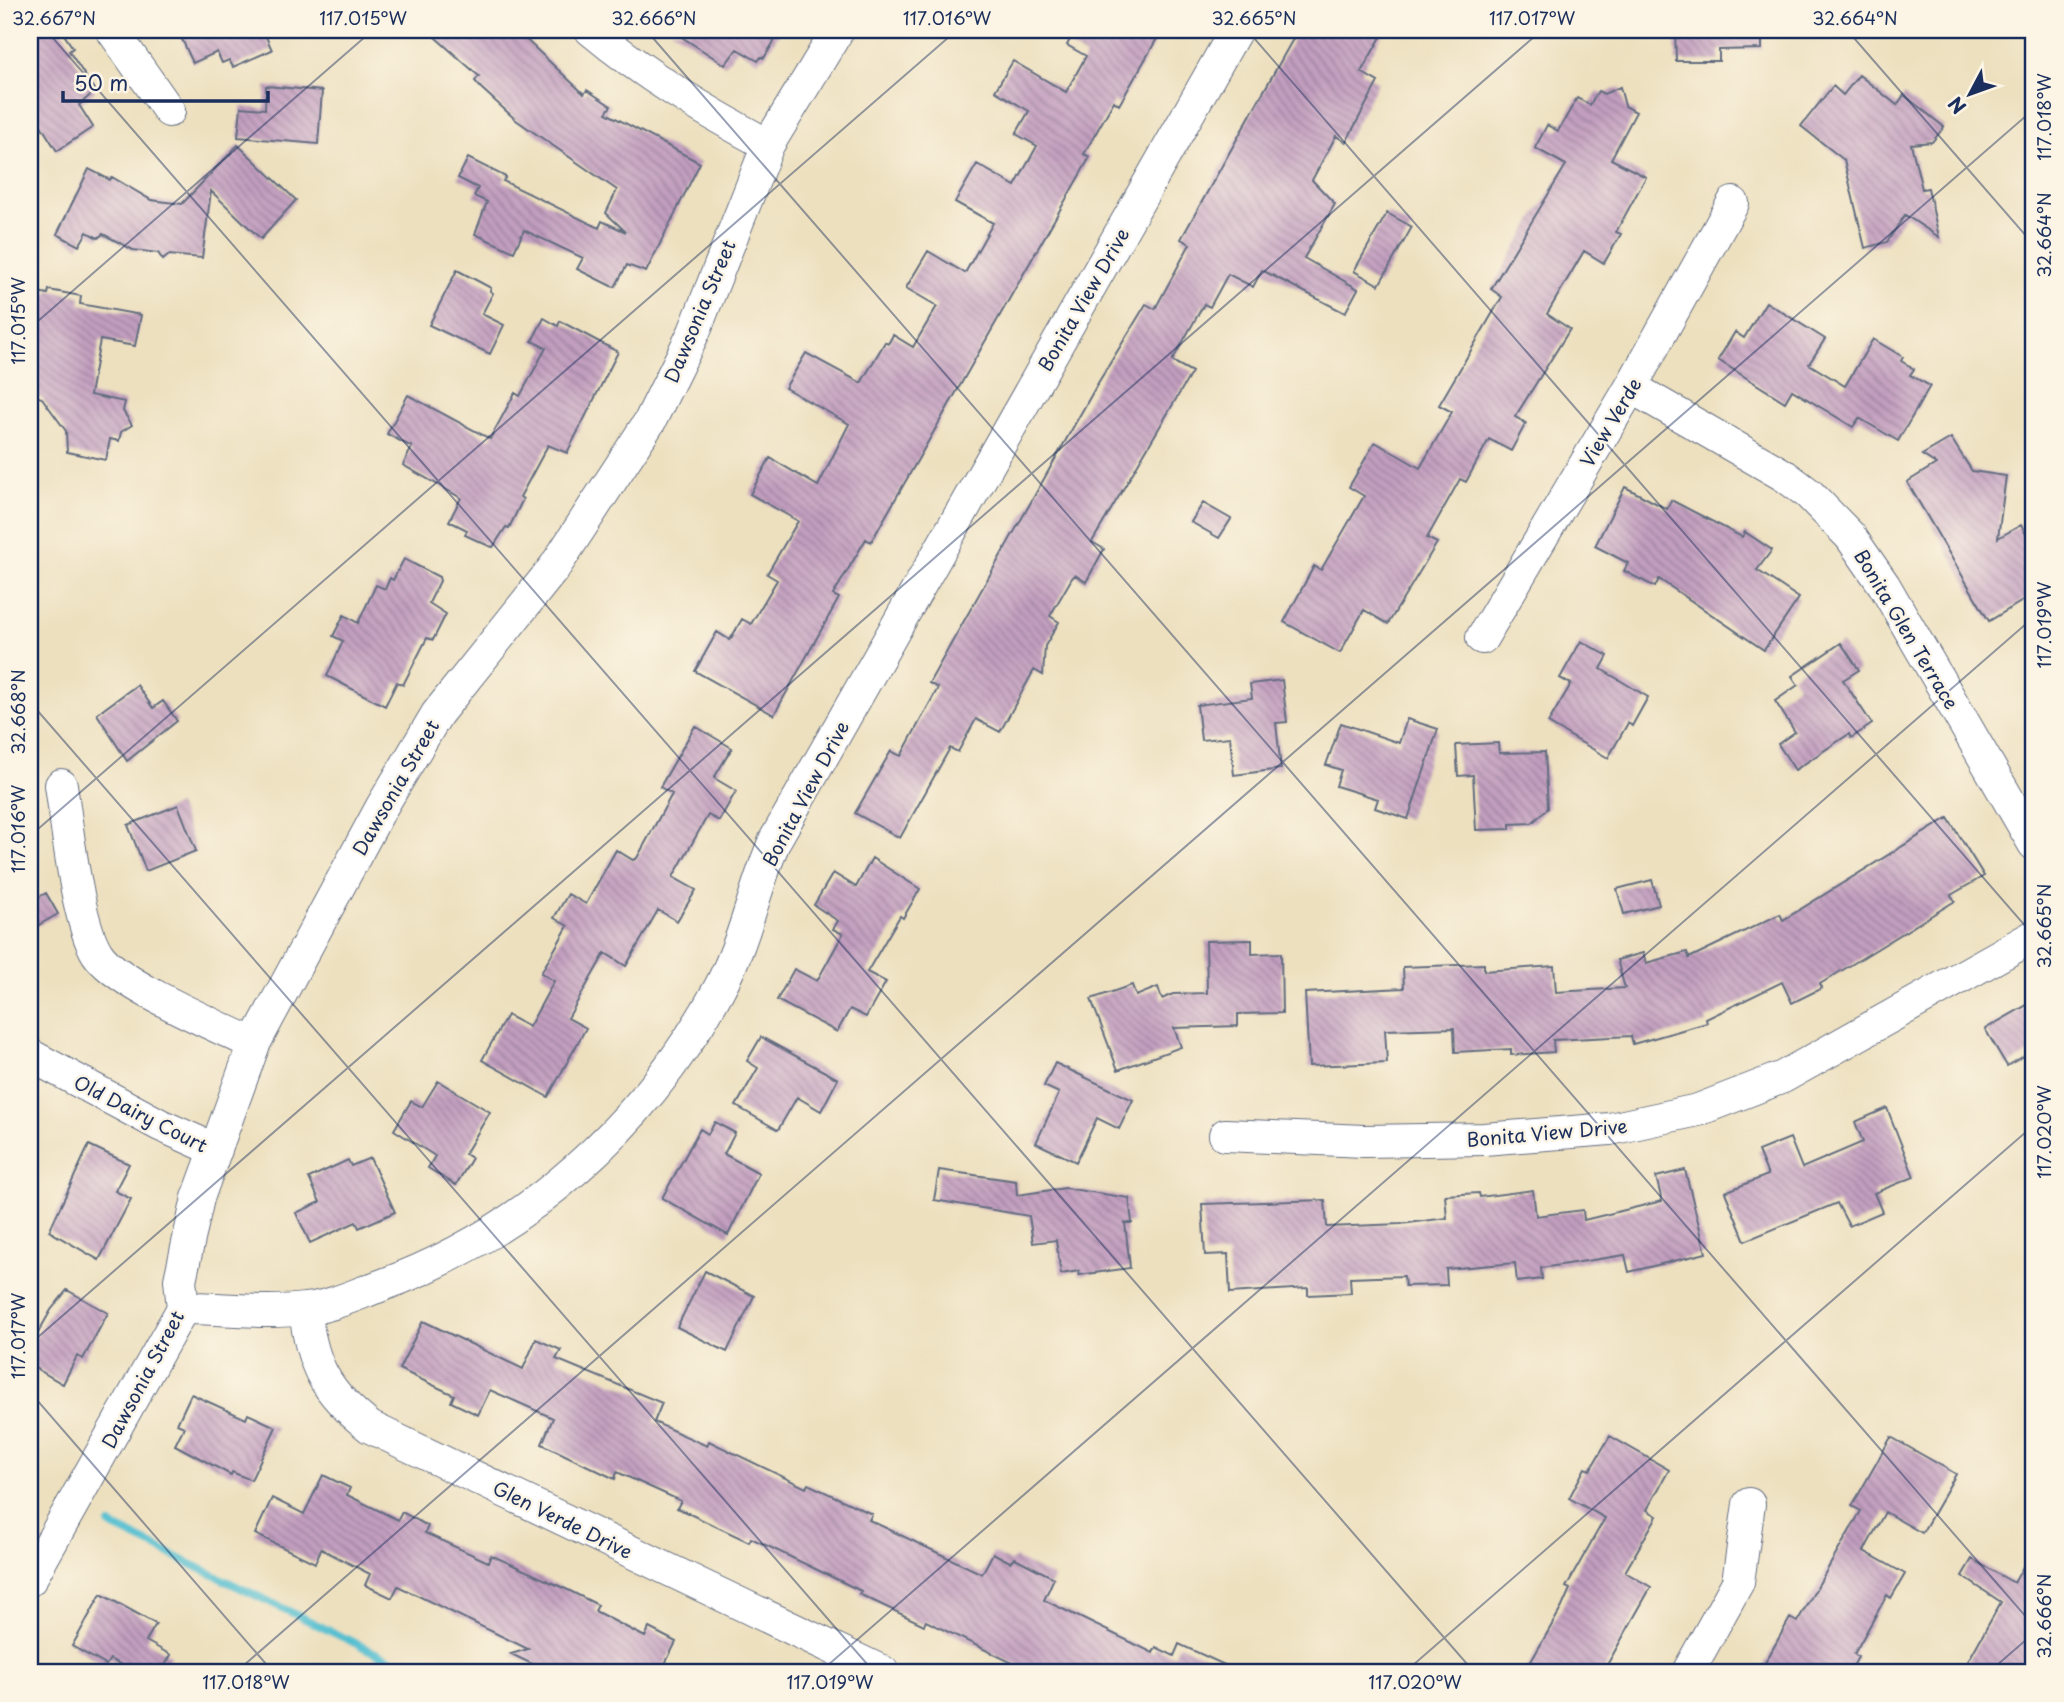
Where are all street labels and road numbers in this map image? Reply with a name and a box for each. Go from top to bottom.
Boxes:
street label: Bonita View Drive [1031,222,1135,376]
street label: Dawsonia Street [656,235,742,387]
street label: View Verde [1572,372,1648,472]
street label: Bonita Glen Terrace [1848,544,1966,714]
street label: Dawsonia Street [345,714,445,860]
street label: Bonita View Drive [755,715,855,871]
street label: Old Dairy Court [69,1067,213,1159]
street label: Bonita View Drive [1465,1111,1629,1153]
street label: Dawsonia Street [94,1305,190,1453]
street label: Glen Verde Drive [488,1473,638,1565]

